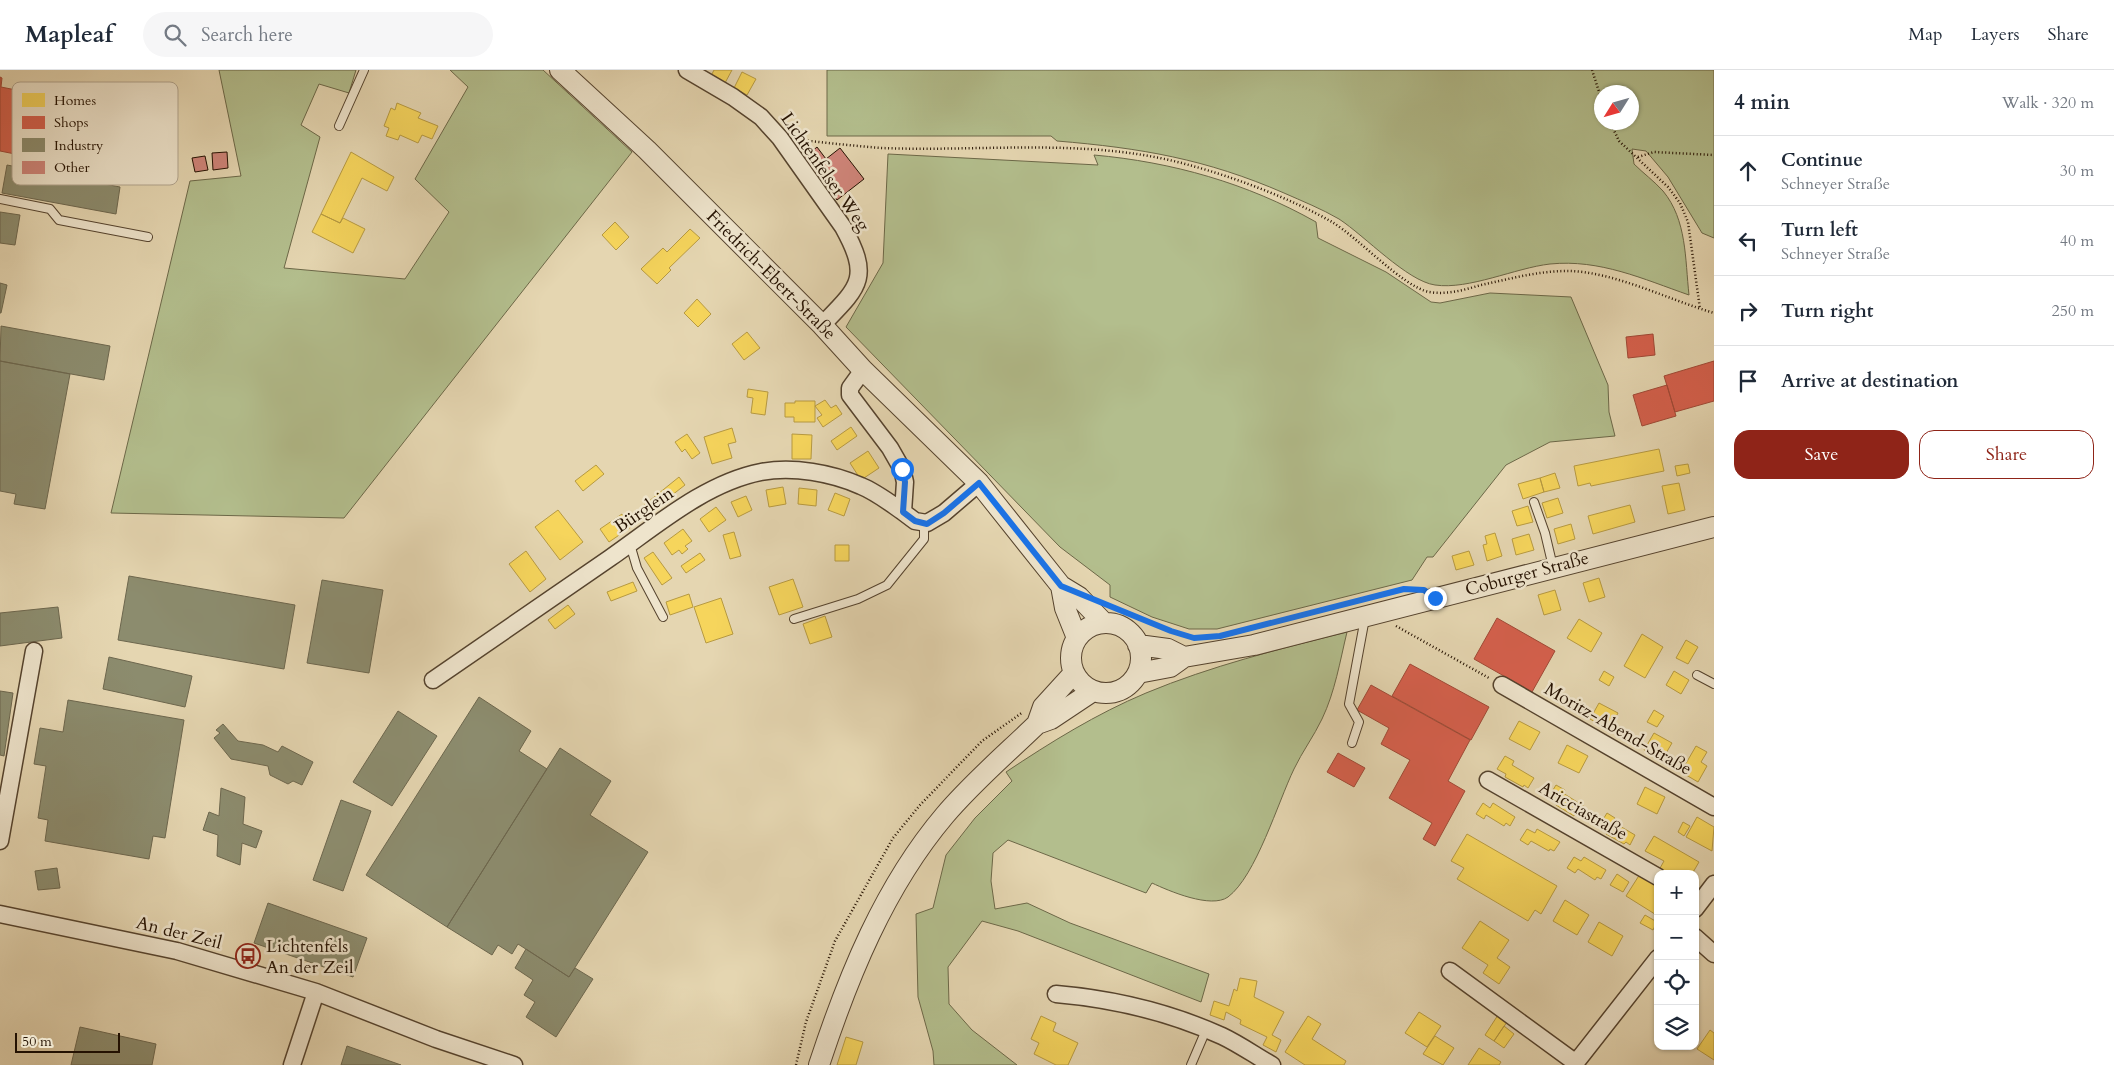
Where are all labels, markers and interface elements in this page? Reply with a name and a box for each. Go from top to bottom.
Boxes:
search box [143,12,493,57]
text: Mapleaf [25,18,113,51]
icon: search [161,21,189,49]
text: Search here [201,22,293,48]
text: Map [1908,22,1943,47]
text: Layers [1971,22,2020,47]
text: Share [2048,22,2089,47]
legend [12,82,178,185]
north arrow [1594,85,1639,130]
text: 4 min [1734,88,1790,117]
text: Homes [54,91,96,110]
text: Walk · 320 m [2002,92,2094,114]
street label: Lichtenfelser Weg [775,107,876,237]
text: Shops [54,113,89,132]
text: Industry [54,136,104,155]
text: Continue [1781,147,1863,173]
icon: ahead [1734,157,1762,185]
text: Other [54,158,91,177]
text: 30 m [2060,160,2094,182]
text: Schneyer Straße [1781,173,1890,195]
street label: Friedrich-Ebert-Straße [700,204,842,346]
text: Turn left [1781,217,1858,243]
icon: left [1734,227,1762,255]
text: 40 m [2060,230,2094,252]
text: Schneyer Straße [1781,243,1890,265]
icon: right [1734,297,1762,325]
text: Turn right [1781,298,1873,324]
text: 250 m [2052,300,2094,322]
icon: arrive [1734,367,1762,395]
text: Arrive at destination [1781,368,1958,394]
button: Save [1734,430,1909,479]
button: Share [1919,430,2094,479]
route start [891,458,914,481]
street label: Bürglein [609,481,679,539]
street label: Coburger Straße [1462,545,1592,603]
route end [1424,587,1447,610]
street label: Moritz-Abend-Straße [1540,677,1696,781]
street label: Aricciastraße [1534,776,1632,846]
map controls [1654,870,1699,1050]
button: + [1654,870,1699,915]
street label: An der Zeil [133,910,225,956]
button: − [1654,915,1699,960]
place label: Lichtenfels An der Zeil [266,934,354,980]
bus stop icon: Lichtenfels An der Zeil [235,943,261,969]
button: locate [1654,960,1699,1005]
button: layers [1654,1005,1699,1050]
scale bar [15,1030,120,1053]
text: 50 m [22,1032,52,1051]

